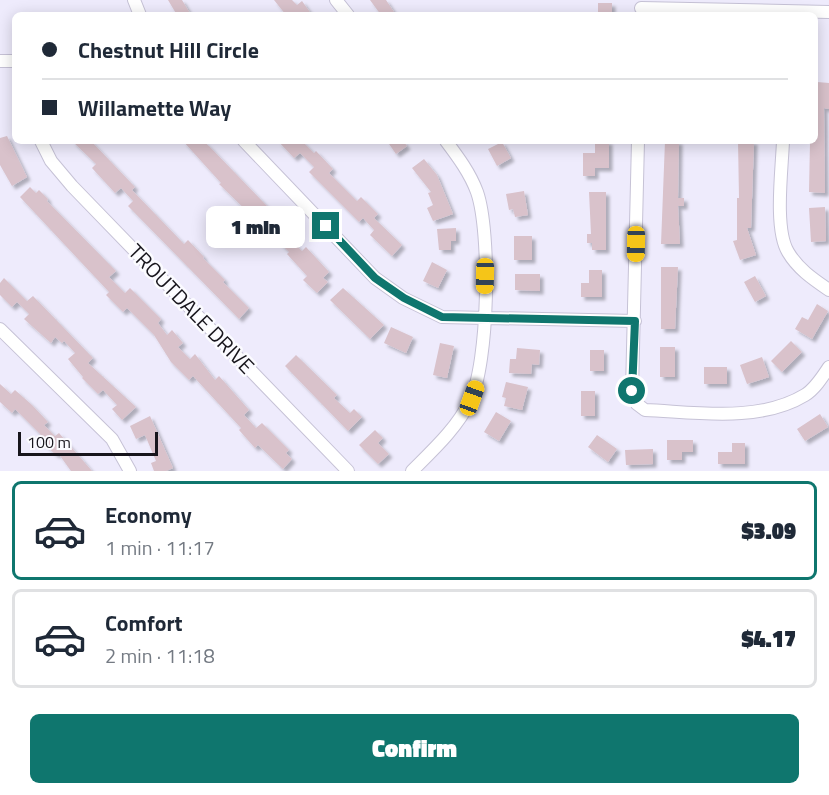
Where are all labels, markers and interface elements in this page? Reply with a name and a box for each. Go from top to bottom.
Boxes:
text: Chestnut Hill Circle [78,33,259,67]
text: Willamette Way [78,91,231,125]
callout: 1 min [206,205,305,247]
text: 1 min [231,211,280,242]
route end [312,212,339,239]
car [627,226,645,262]
street label: TROUTDALE DRIVE [121,236,262,381]
car [476,258,494,294]
route start [618,377,645,404]
car [457,378,487,418]
scale bar [18,429,158,456]
text: 100 m [27,430,71,454]
text: Economy [105,498,192,532]
icon: car [33,504,87,558]
text: $3.09 [741,514,796,548]
text: 1 min · 11:17 [105,532,215,563]
text: Comfort [105,606,183,640]
icon: car [33,612,87,666]
text: $4.17 [741,622,796,656]
text: 2 min · 11:18 [105,640,215,671]
button: Confirm [30,714,799,783]

